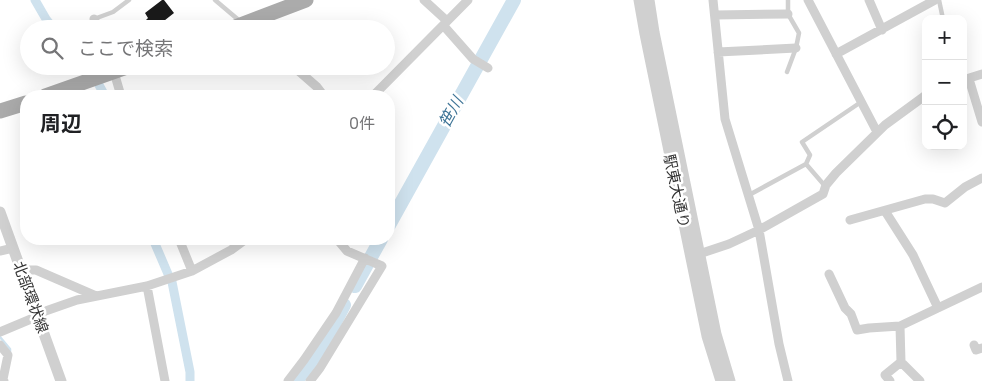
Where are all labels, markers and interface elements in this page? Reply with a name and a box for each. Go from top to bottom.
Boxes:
map controls [922,15,967,150]
button: + [922,15,967,60]
search box [20,20,395,75]
icon: search [38,34,66,62]
text: ここで検索 [78,35,173,62]
button: − [922,60,967,105]
water label: 笹川 [433,91,470,132]
button: locate [922,105,967,150]
text: 周辺 [40,109,82,138]
text: 0件 [349,112,375,135]
street label: 駅東大通り [659,152,695,230]
street label: 北部環状線 [8,258,54,336]

